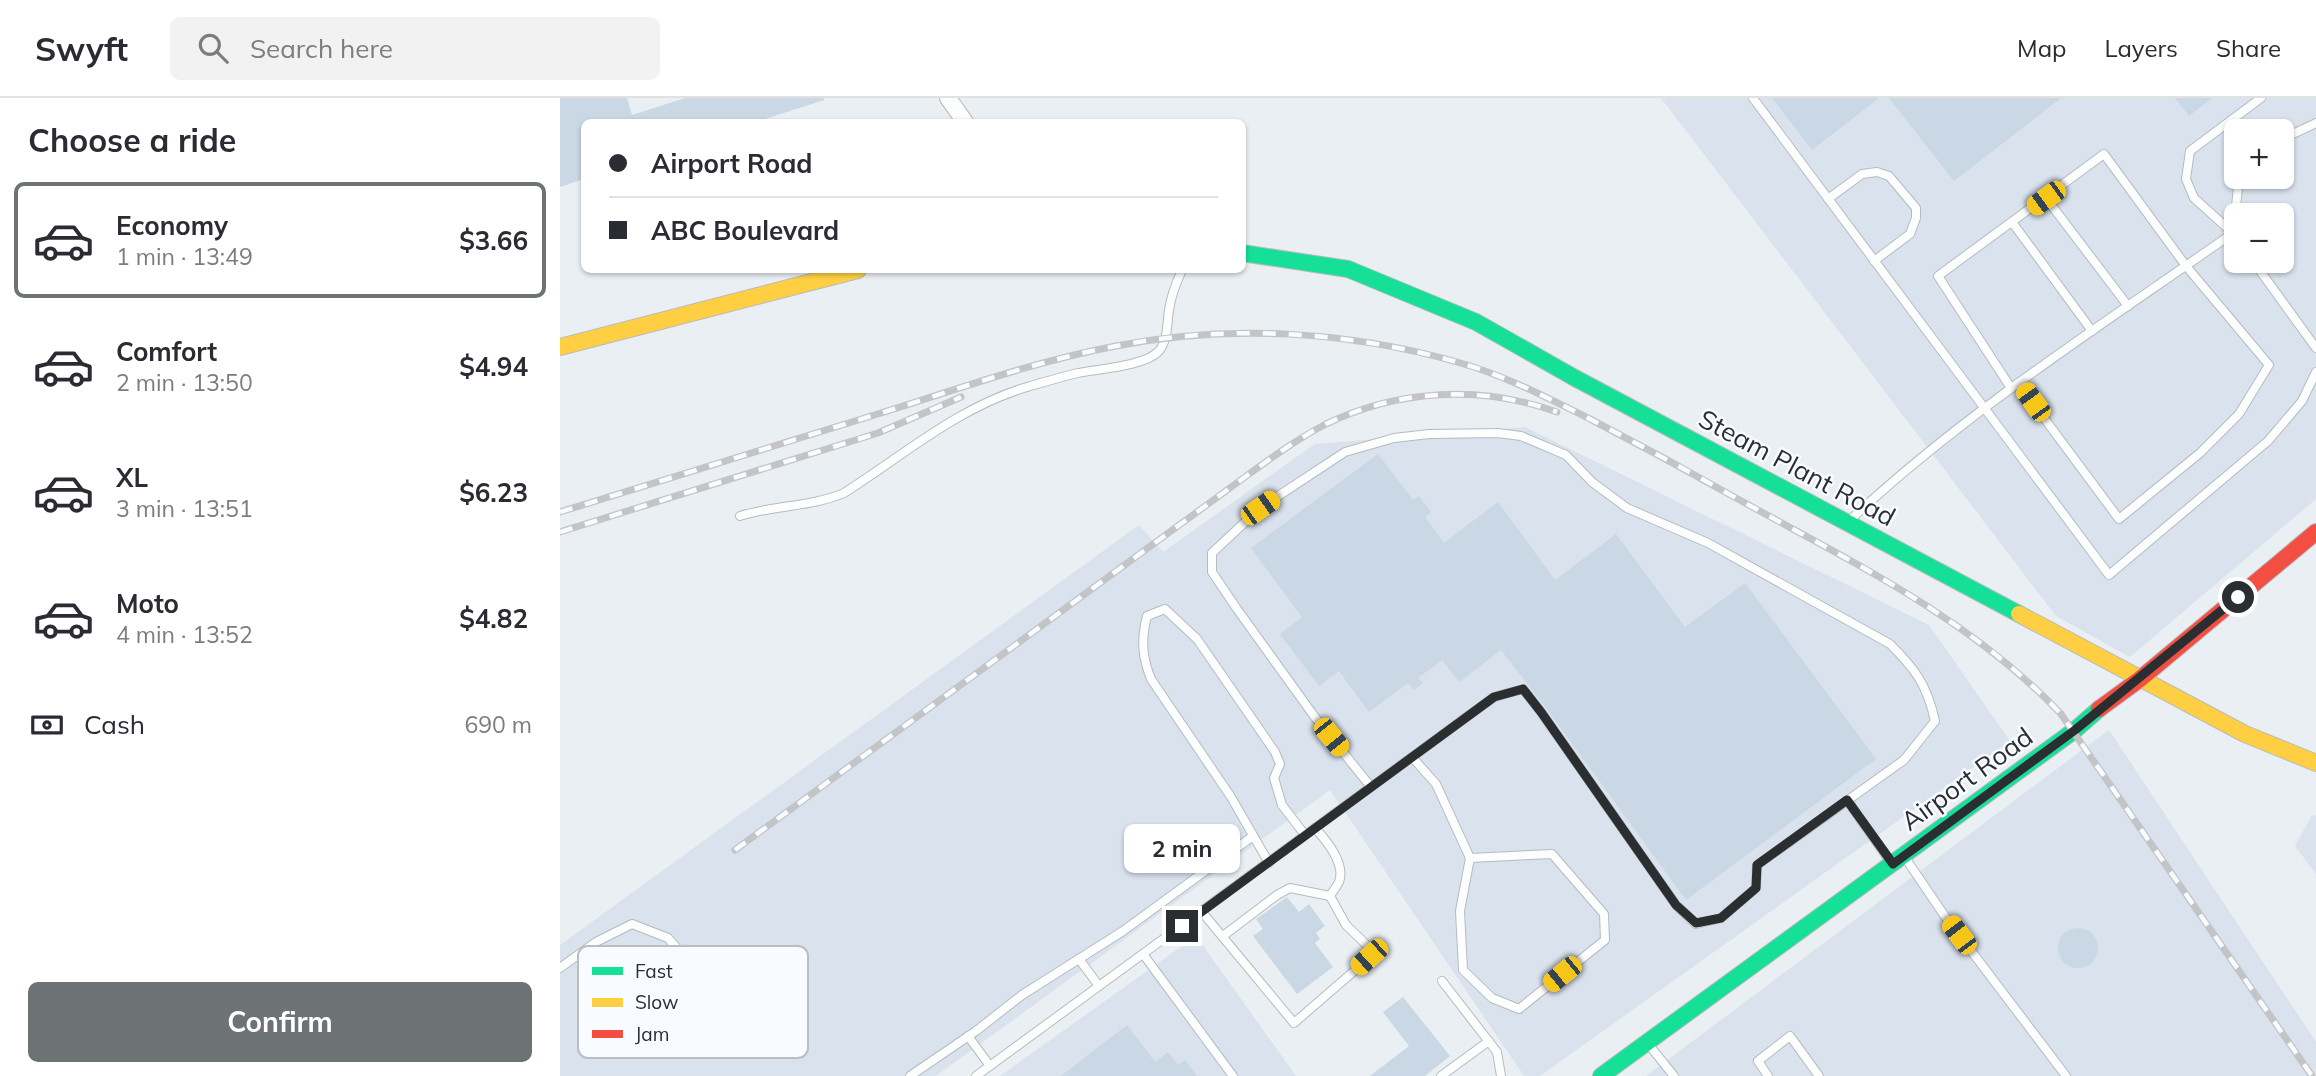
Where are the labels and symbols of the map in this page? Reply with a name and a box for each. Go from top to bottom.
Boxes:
car [2023,177,2070,219]
car [2013,379,2054,425]
street label: Steam Plant Road [1693,402,1901,533]
car [1237,487,1284,529]
route start [2222,581,2254,613]
car [1310,714,1353,760]
street label: Airport Road [1894,720,2039,837]
callout: 2 min [1124,824,1240,874]
route end [1166,910,1198,942]
car [1938,912,1981,958]
car [1347,935,1392,979]
legend [578,946,808,1058]
car [1540,953,1585,995]
text: Fast [635,959,673,983]
text: Slow [635,990,679,1014]
text: Jam [635,1022,669,1046]

